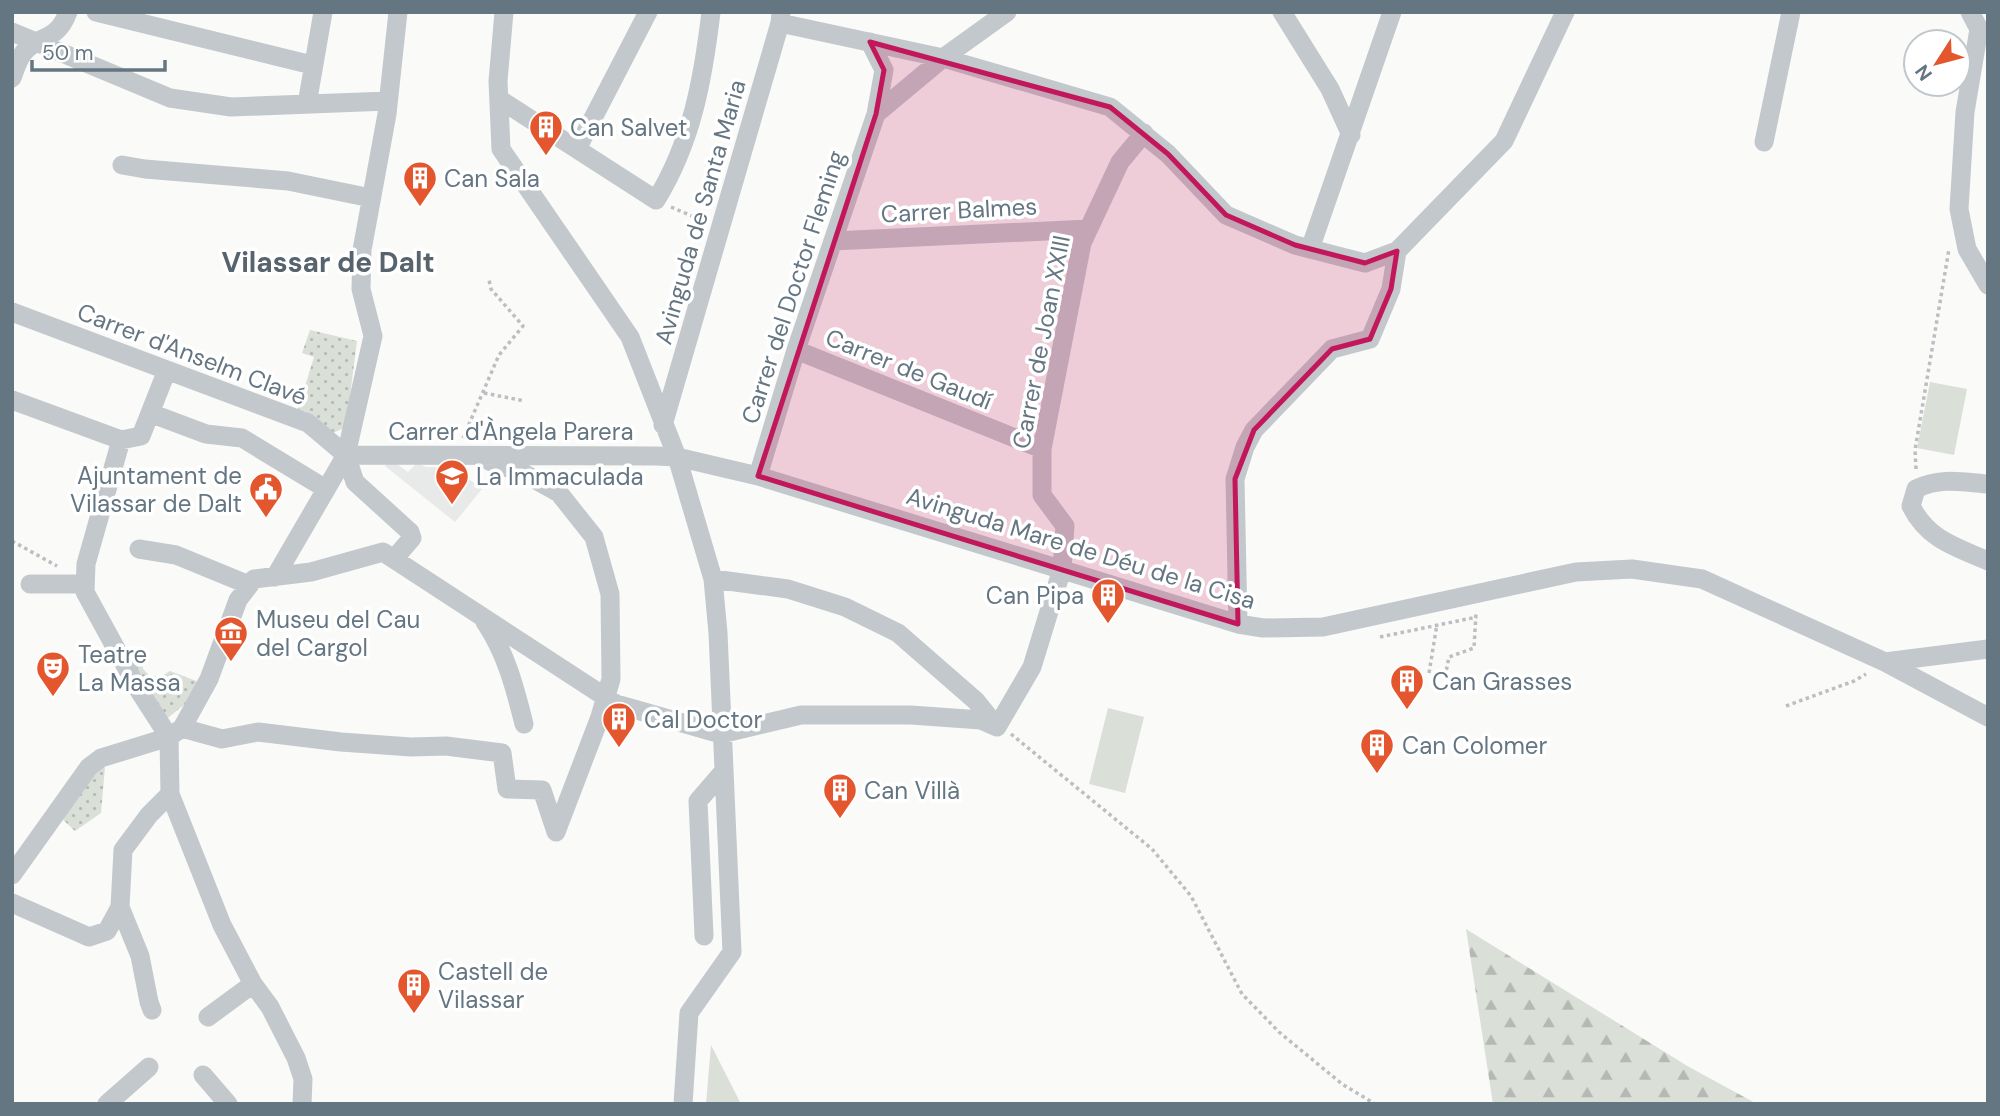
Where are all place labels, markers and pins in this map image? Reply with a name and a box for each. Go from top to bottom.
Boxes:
building icon: Can Salvet [527,108,565,157]
place label: Can Salvet [570,112,687,143]
building icon: Can Sala [401,159,439,208]
place label: Can Sala [444,163,540,194]
school or university icon: La Immaculada [433,457,471,506]
place label: Ajuntament de Vilassar de Dalt [70,460,242,519]
place label: La Immaculada [476,461,644,492]
public building icon: Ajuntament de Vilassar de Dalt [247,470,285,519]
building icon: Can Pipa [1089,576,1127,625]
place label: Can Pipa [986,580,1084,611]
place label: Museu del Cau del Cargol [256,604,420,663]
museum icon: Museu del Cau del Cargol [212,614,250,663]
place label: Teatre La Massa [78,639,180,698]
theatre icon: Teatre La Massa [34,649,72,698]
building icon: Can Grasses [1388,662,1426,711]
place label: Can Grasses [1432,666,1572,697]
building icon: Cal Doctor [600,700,638,749]
place label: Cal Doctor [644,704,762,735]
building icon: Can Colomer [1358,726,1396,775]
place label: Can Colomer [1402,730,1547,761]
building icon: Can Villà [821,771,859,820]
place label: Can Villà [864,775,960,806]
place label: Castell de Vilassar [438,956,548,1015]
building icon: Castell de Vilassar [395,966,433,1015]

